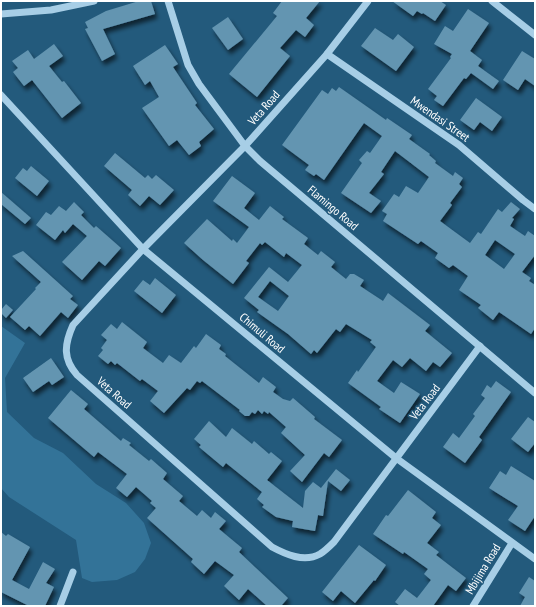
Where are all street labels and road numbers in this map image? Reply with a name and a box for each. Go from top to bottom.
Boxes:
street label: Veta Road [244,87,283,129]
street label: Mwendasi Street [408,93,473,145]
street label: Flamingo Road [305,182,362,233]
street label: Chimuli Road [237,309,288,356]
street label: Veta Road [93,373,135,412]
street label: Veta Road [406,381,443,423]
street label: Mbijima Road [462,541,503,597]

